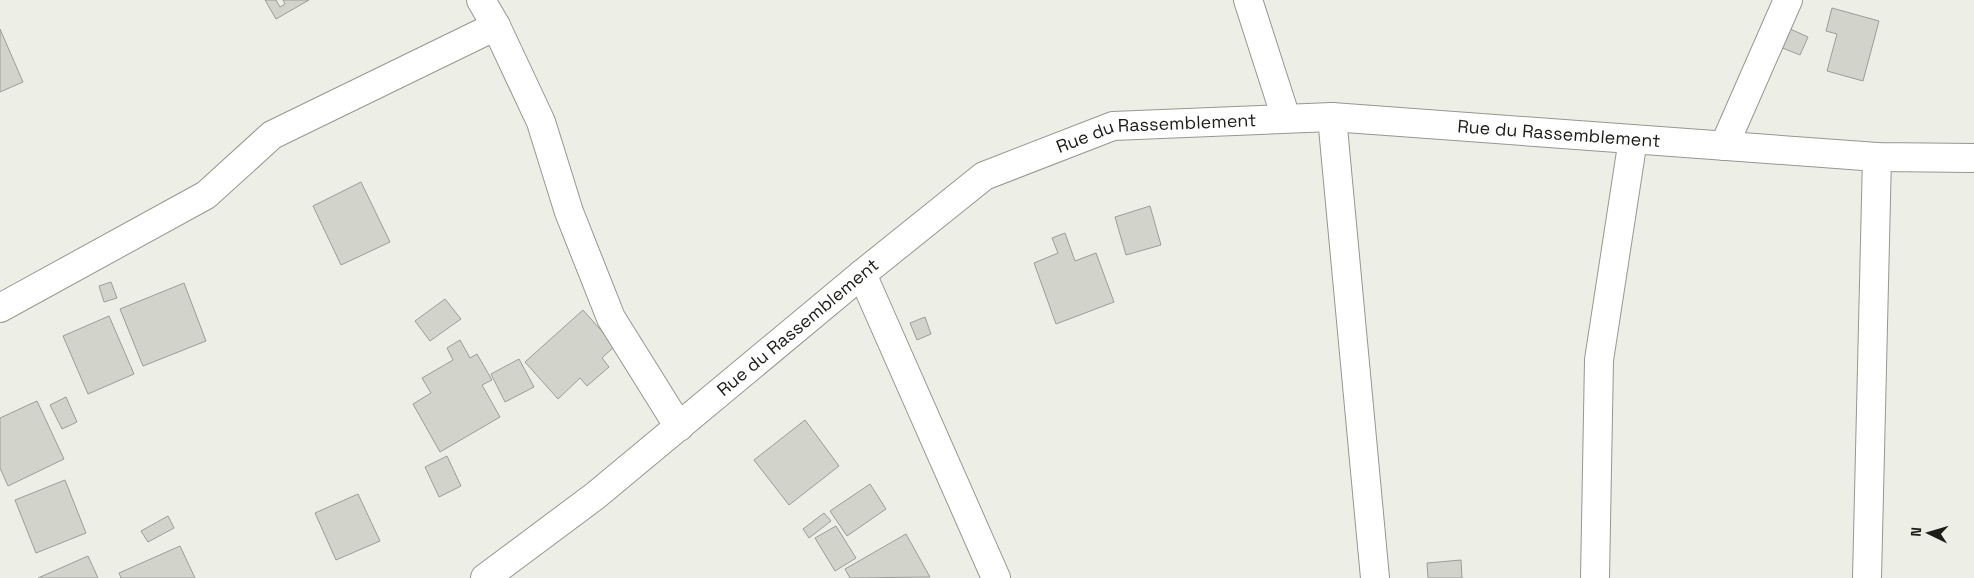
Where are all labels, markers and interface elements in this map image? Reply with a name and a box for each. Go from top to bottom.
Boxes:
street label: Rue du Rassemblement [1053,108,1257,158]
street label: Rue du Rassemblement [1457,114,1661,152]
street label: Rue du Rassemblement [712,253,883,401]
north arrow [1904,508,1954,558]
text: N [1907,526,1925,537]

